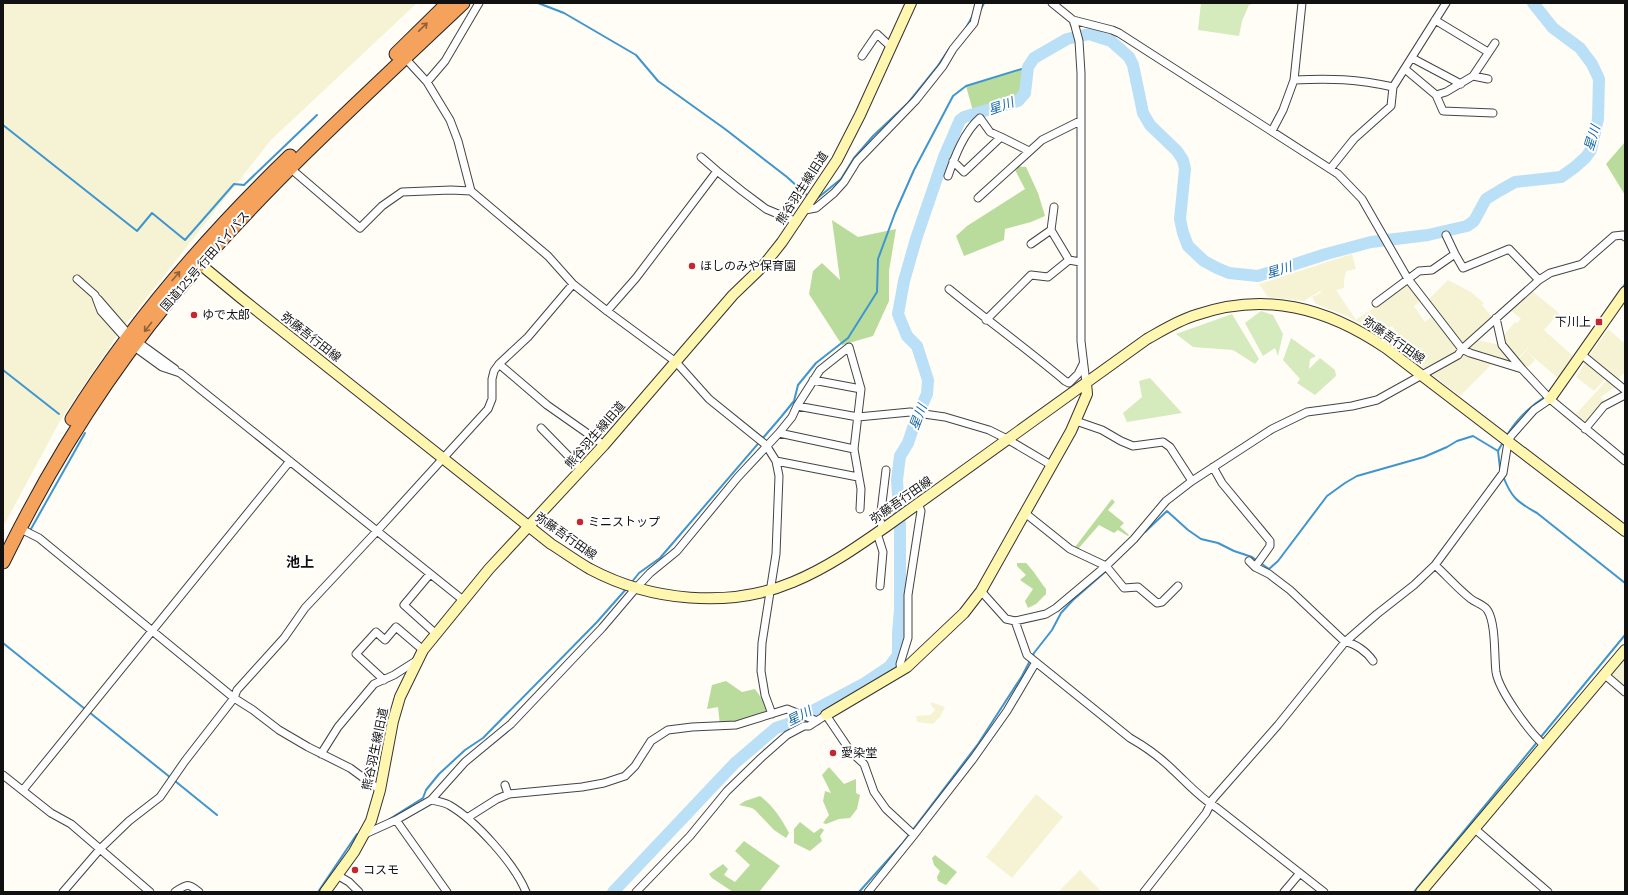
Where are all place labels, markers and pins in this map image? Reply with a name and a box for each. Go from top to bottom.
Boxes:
place label: ほしのみや保育園 [700,259,796,273]
marker: ほしのみや保育園 [687,261,697,271]
place label: ゆで太郎 [202,308,250,322]
marker: ゆで太郎 [189,310,199,320]
place label: 下川上 [1555,315,1591,329]
marker: 下川上 [1594,317,1604,327]
place label: ミニストップ [588,515,660,529]
marker: ミニストップ [575,517,585,527]
place label: 愛染堂 [841,746,877,760]
marker: 愛染堂 [828,748,838,758]
place label: コスモ [363,863,399,877]
marker: コスモ [350,865,360,875]

